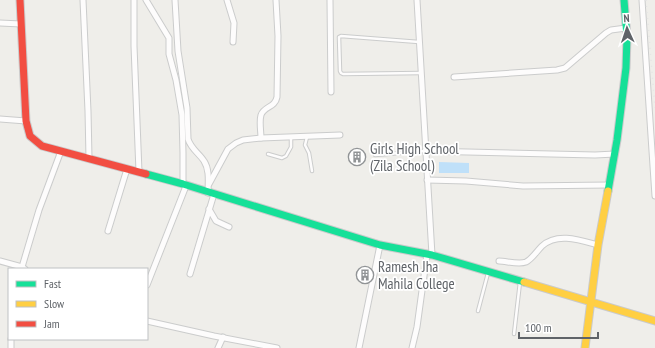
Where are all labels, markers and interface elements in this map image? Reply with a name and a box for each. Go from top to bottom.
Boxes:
north arrow [607,8,647,48]
text: N [623,11,630,25]
place label: Girls High School (Zila School) [370,139,459,175]
building icon: Girls High School (Zila School) [347,147,367,167]
place label: Ramesh Jha Mahila College [378,257,455,293]
building icon: Ramesh Jha Mahila College [355,265,375,285]
legend [8,268,148,340]
text: Fast [44,276,62,291]
text: Slow [44,296,65,311]
scale bar [519,314,598,340]
text: Jam [43,316,60,331]
text: 100 m [525,320,552,335]

